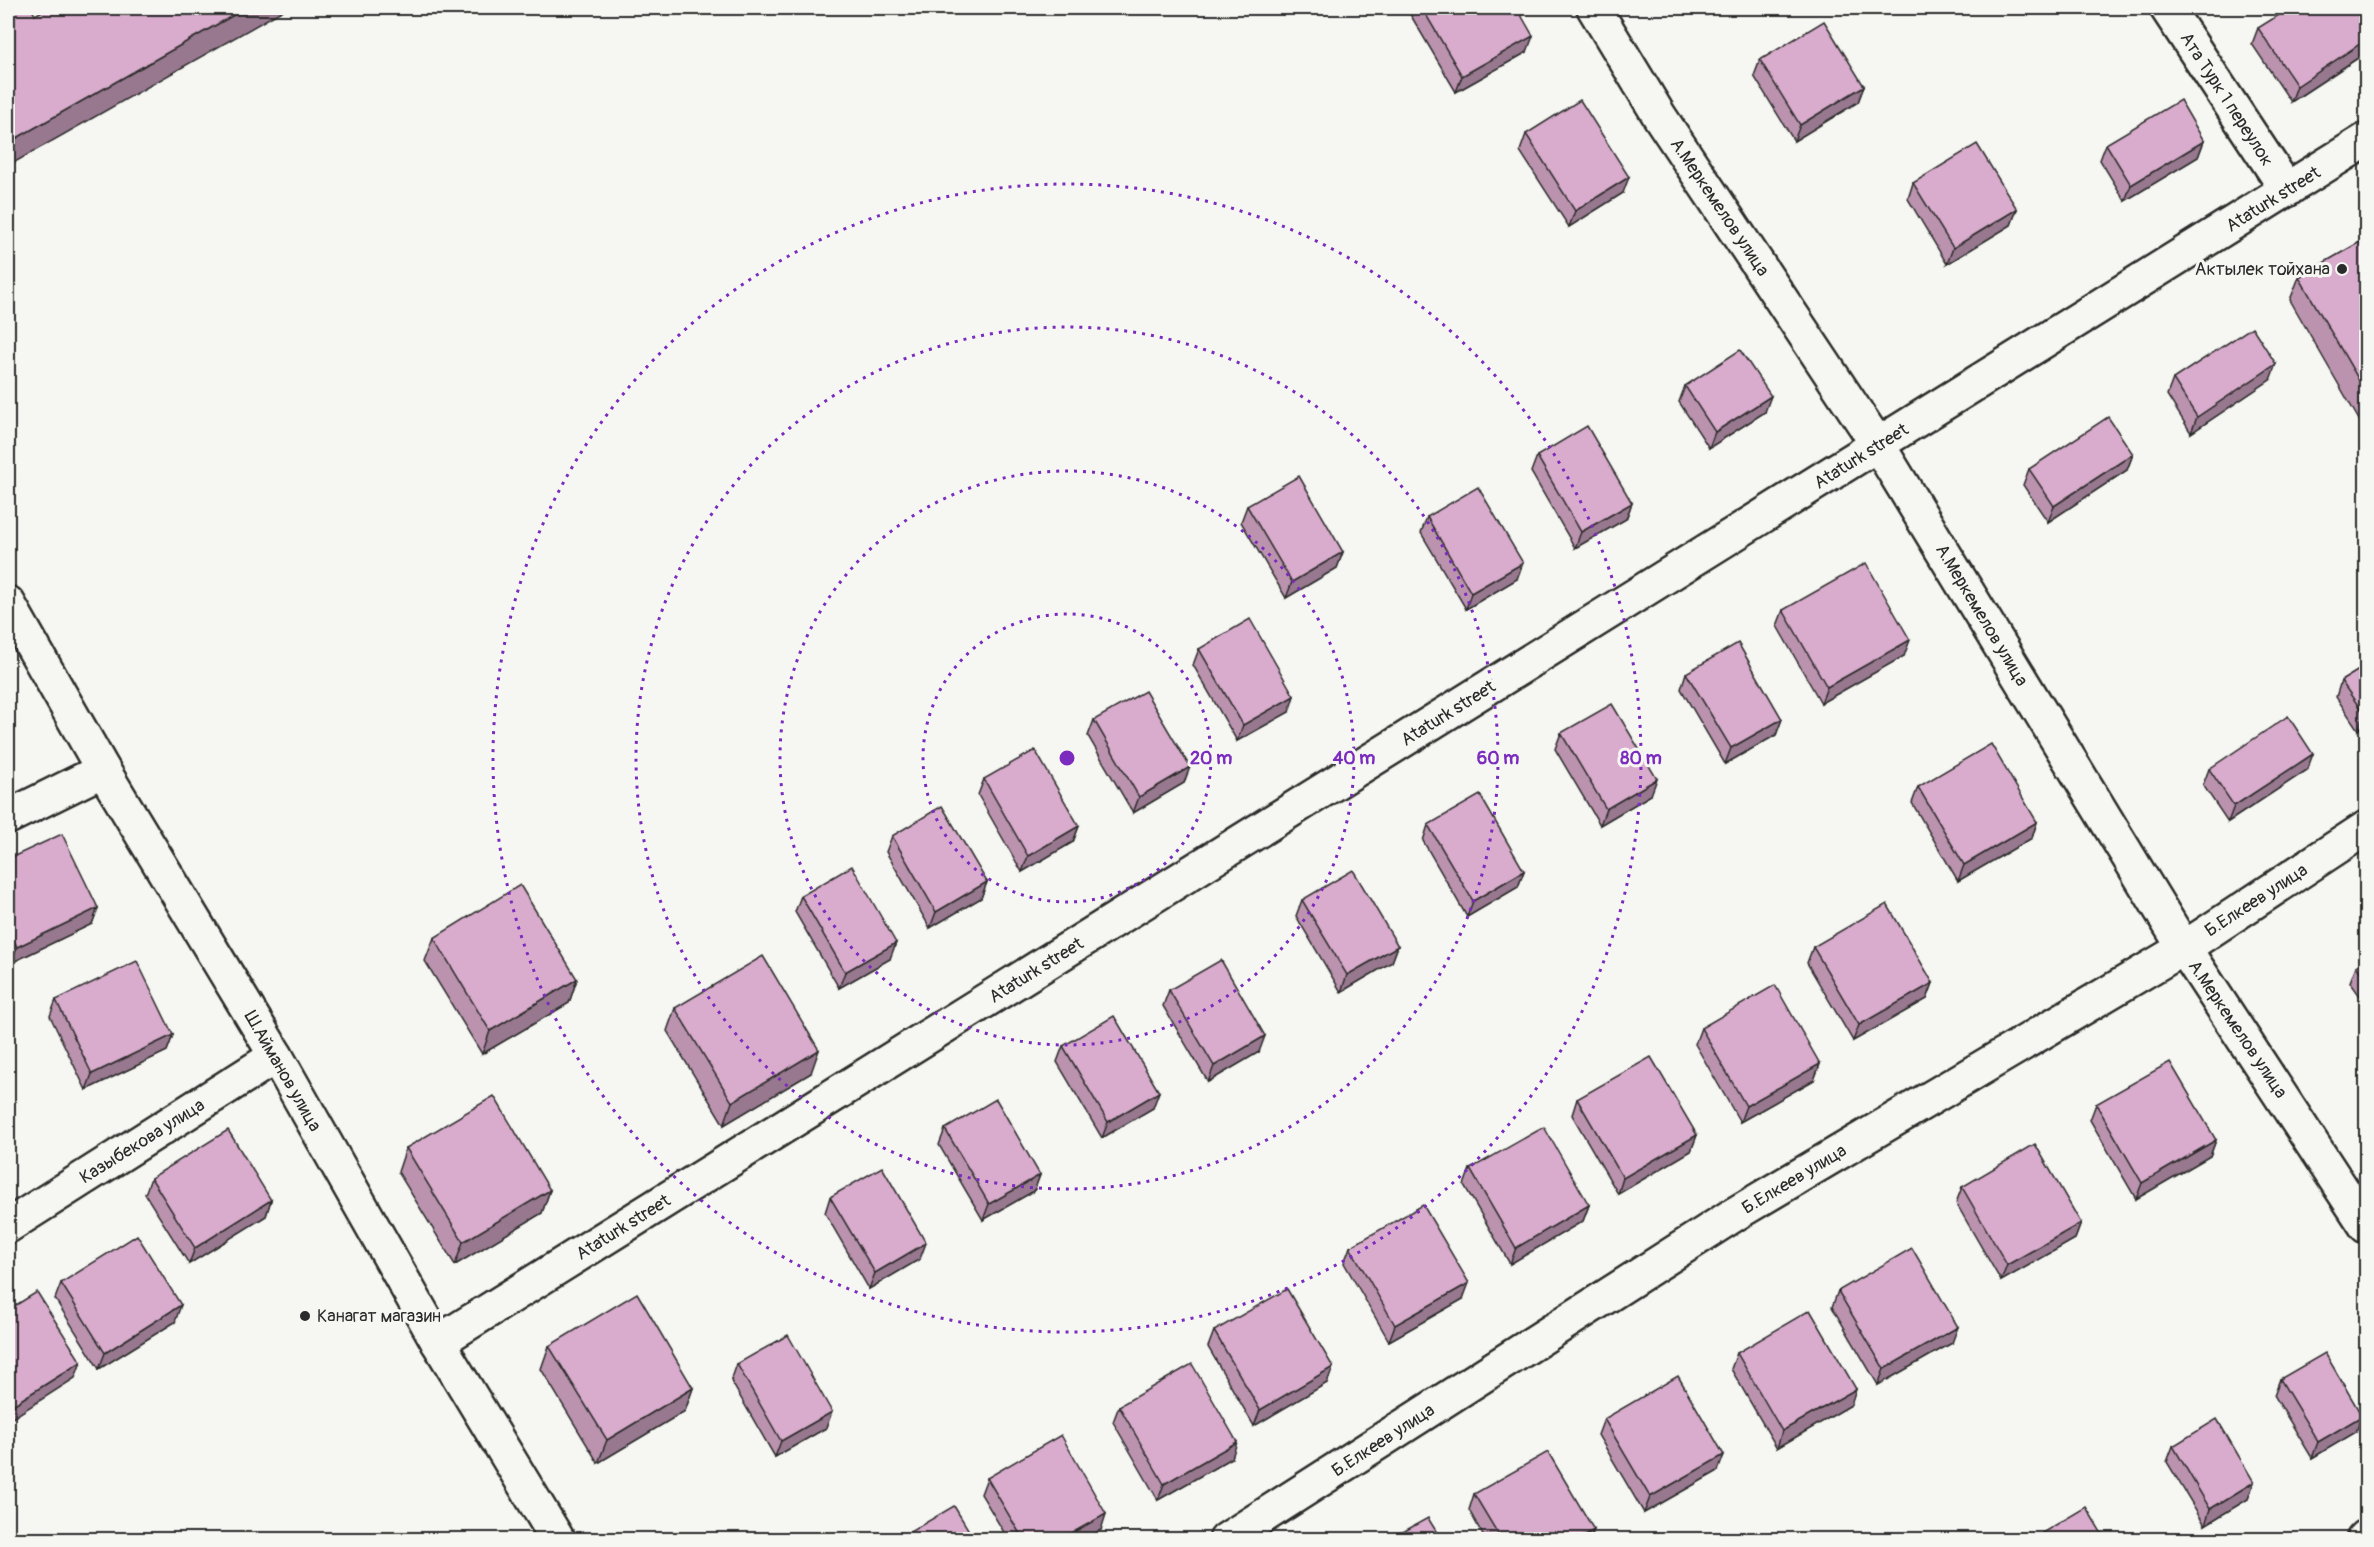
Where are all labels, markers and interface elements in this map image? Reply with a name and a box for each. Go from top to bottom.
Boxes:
street label: Ата Турк 1 переулок [2175,28,2278,170]
street label: А.Меркемелов улица [1665,134,1774,281]
street label: Ataturk street [2222,161,2325,238]
place label: Актылек тойхана [2195,258,2330,281]
marker: Актылек тойхана [2335,262,2349,276]
street label: Ataturk street [1810,418,1913,495]
street label: А.Меркемелов улица [1930,540,2033,690]
street label: Ataturk street [1397,675,1500,752]
text: 20 m [1190,747,1232,770]
text: 40 m [1333,747,1375,770]
text: 60 m [1477,747,1519,770]
text: 80 m [1620,747,1662,770]
centre of rings [1057,748,1077,768]
street label: Б.Елкеев улица [2200,859,2312,942]
street label: Ataturk street [985,932,1088,1009]
street label: А.Меркемелов улица [2183,956,2292,1103]
street label: Ш.Айманов улица [239,1007,326,1136]
street label: Казыбекова улица [75,1094,209,1189]
street label: Б.Елкеев улица [1738,1139,1851,1220]
street label: Ataturk street [572,1189,675,1266]
place label: Канагат магазин [317,1305,441,1328]
marker: Канагат магазин [298,1309,312,1323]
street label: Б.Елкеев улица [1327,1399,1439,1482]

